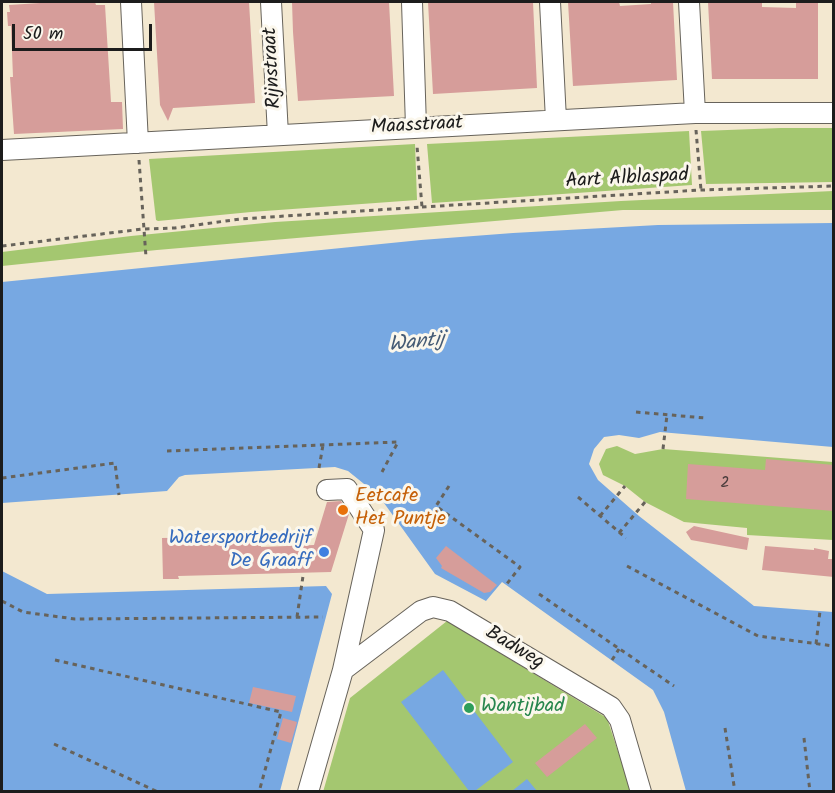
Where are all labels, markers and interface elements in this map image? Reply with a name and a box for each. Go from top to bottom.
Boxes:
scale bar [15,12,154,50]
text: 50 m [23,20,63,49]
street label: Rijnstraat [260,27,288,109]
street label: Maasstraat [370,113,464,141]
street label: Aart Alblaspad [565,165,689,195]
water label: Wantij [388,329,446,359]
house number: 2 [720,474,730,494]
place label: Eetcafe Het Puntje [355,486,446,533]
marker: Eetcafe Het Puntje [336,503,350,517]
place label: Watersportbedrijf De Graaff [169,528,312,575]
marker: Watersportbedrijf De Graaff [317,545,331,559]
street label: Badweg [480,622,548,676]
place label: Wantijbad [481,696,564,720]
marker: Wantijbad [462,701,476,715]

